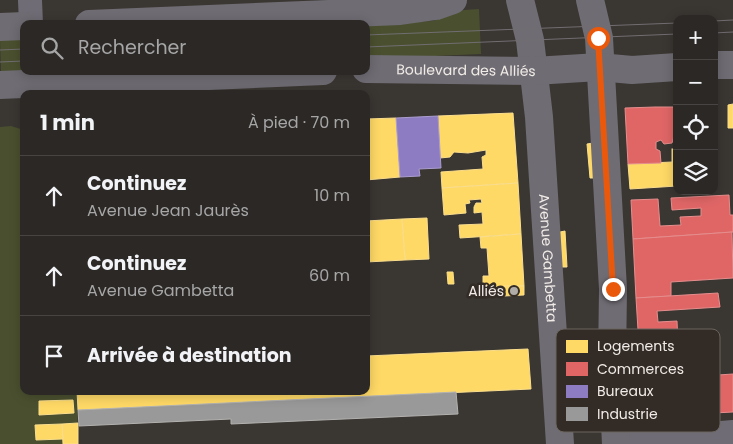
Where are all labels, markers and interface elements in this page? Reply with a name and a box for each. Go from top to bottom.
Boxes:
map controls [673,15,718,195]
button: + [673,15,718,60]
search box [20,20,370,75]
route start [587,27,610,50]
icon: search [38,34,66,62]
text: Rechercher [78,34,186,61]
street label: Boulevard des Alliés [396,59,536,81]
button: − [673,60,718,105]
button: locate [673,105,718,150]
text: 1 min [40,108,95,137]
text: À pied · 70 m [248,111,350,134]
button: layers [673,150,718,195]
text: Continuez [87,170,186,197]
icon: ahead [40,182,68,210]
text: 10 m [314,184,350,207]
street label: Avenue Gambetta [534,193,562,323]
text: Avenue Jean Jaurès [87,199,249,222]
text: Continuez [87,250,186,277]
icon: ahead [40,262,68,290]
text: 60 m [309,264,350,287]
route end [602,278,625,301]
text: Avenue Gambetta [87,279,234,302]
place label: Alliés [468,281,504,301]
marker: Alliés [508,285,520,297]
legend [556,329,720,432]
text: Logements [597,336,675,356]
icon: arrive [40,342,68,370]
text: Arrivée à destination [87,342,292,369]
text: Commerces [597,359,684,379]
text: Bureaux [597,381,654,401]
text: Industrie [597,404,658,424]

